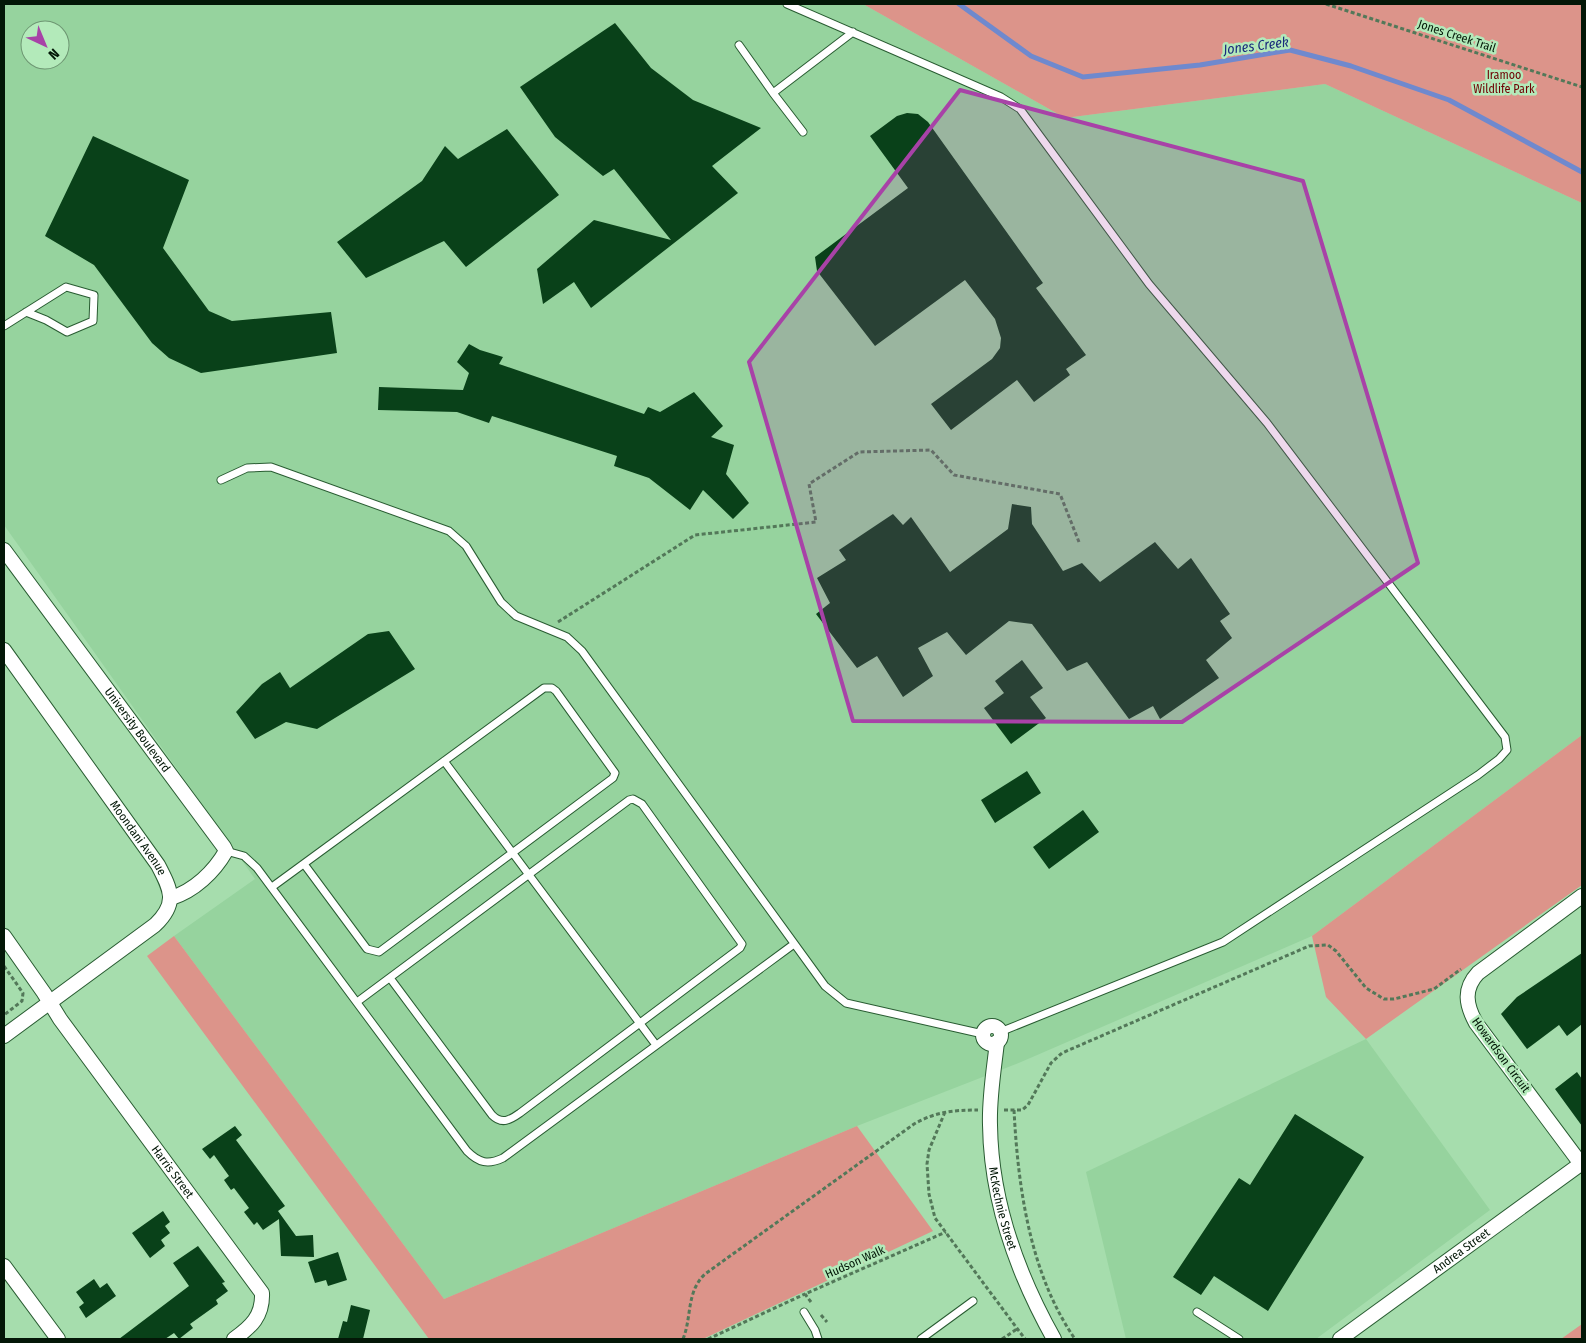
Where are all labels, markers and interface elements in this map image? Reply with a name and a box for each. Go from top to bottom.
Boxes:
street label: Jones Creek Trail [1416,17,1498,55]
north arrow [20,20,70,70]
water label: Jones Creek [1221,34,1290,59]
text: N [45,45,63,63]
park label: Iramoo Wildlife Park [1473,68,1535,96]
street label: University Boulevard [102,685,173,775]
street label: Moondani Avenue [107,798,169,878]
street label: Howardson Circuit [1469,1015,1533,1095]
street label: Harris Street [149,1143,197,1201]
street label: McKechnie Street [986,1166,1020,1252]
street label: Andrea Street [1430,1225,1493,1276]
street label: Hudson Walk [823,1242,887,1281]

